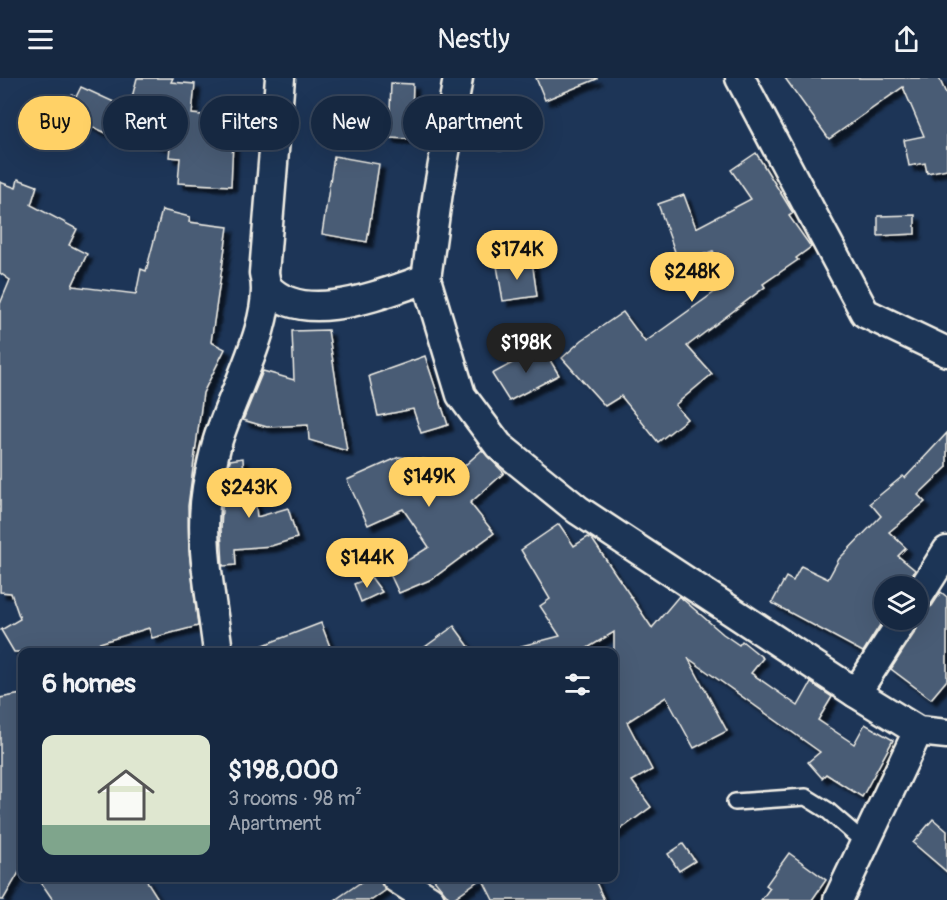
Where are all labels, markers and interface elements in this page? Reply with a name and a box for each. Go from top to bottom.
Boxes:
icon: menu [24,23,57,56]
text: Nestly [437,23,510,56]
icon: share [890,23,923,56]
chip: Buy [18,96,91,150]
chip: Rent [103,96,188,150]
chip: Filters [200,96,299,150]
chip: New [311,96,391,150]
chip: Apartment [403,96,543,150]
pin: $174K [475,230,559,281]
text: $174K [491,237,543,262]
pin: $248K [650,252,734,303]
text: $248K [664,259,720,284]
pin: $198K [484,323,568,374]
text: $198K [500,330,552,355]
pin: $149K [387,457,471,508]
text: $149K [403,464,455,489]
pin: $243K [207,468,291,519]
text: $243K [221,475,277,500]
pin: $144K [325,538,409,589]
text: $144K [340,545,394,570]
map controls [874,576,928,630]
button: layers [874,576,928,630]
text: 6 homes [42,668,136,700]
icon: filters [561,668,594,701]
text: $198,000 [228,754,339,786]
icon: home [90,759,162,831]
text: 3 rooms · 98 m² [228,786,362,811]
text: Apartment [228,811,321,836]

